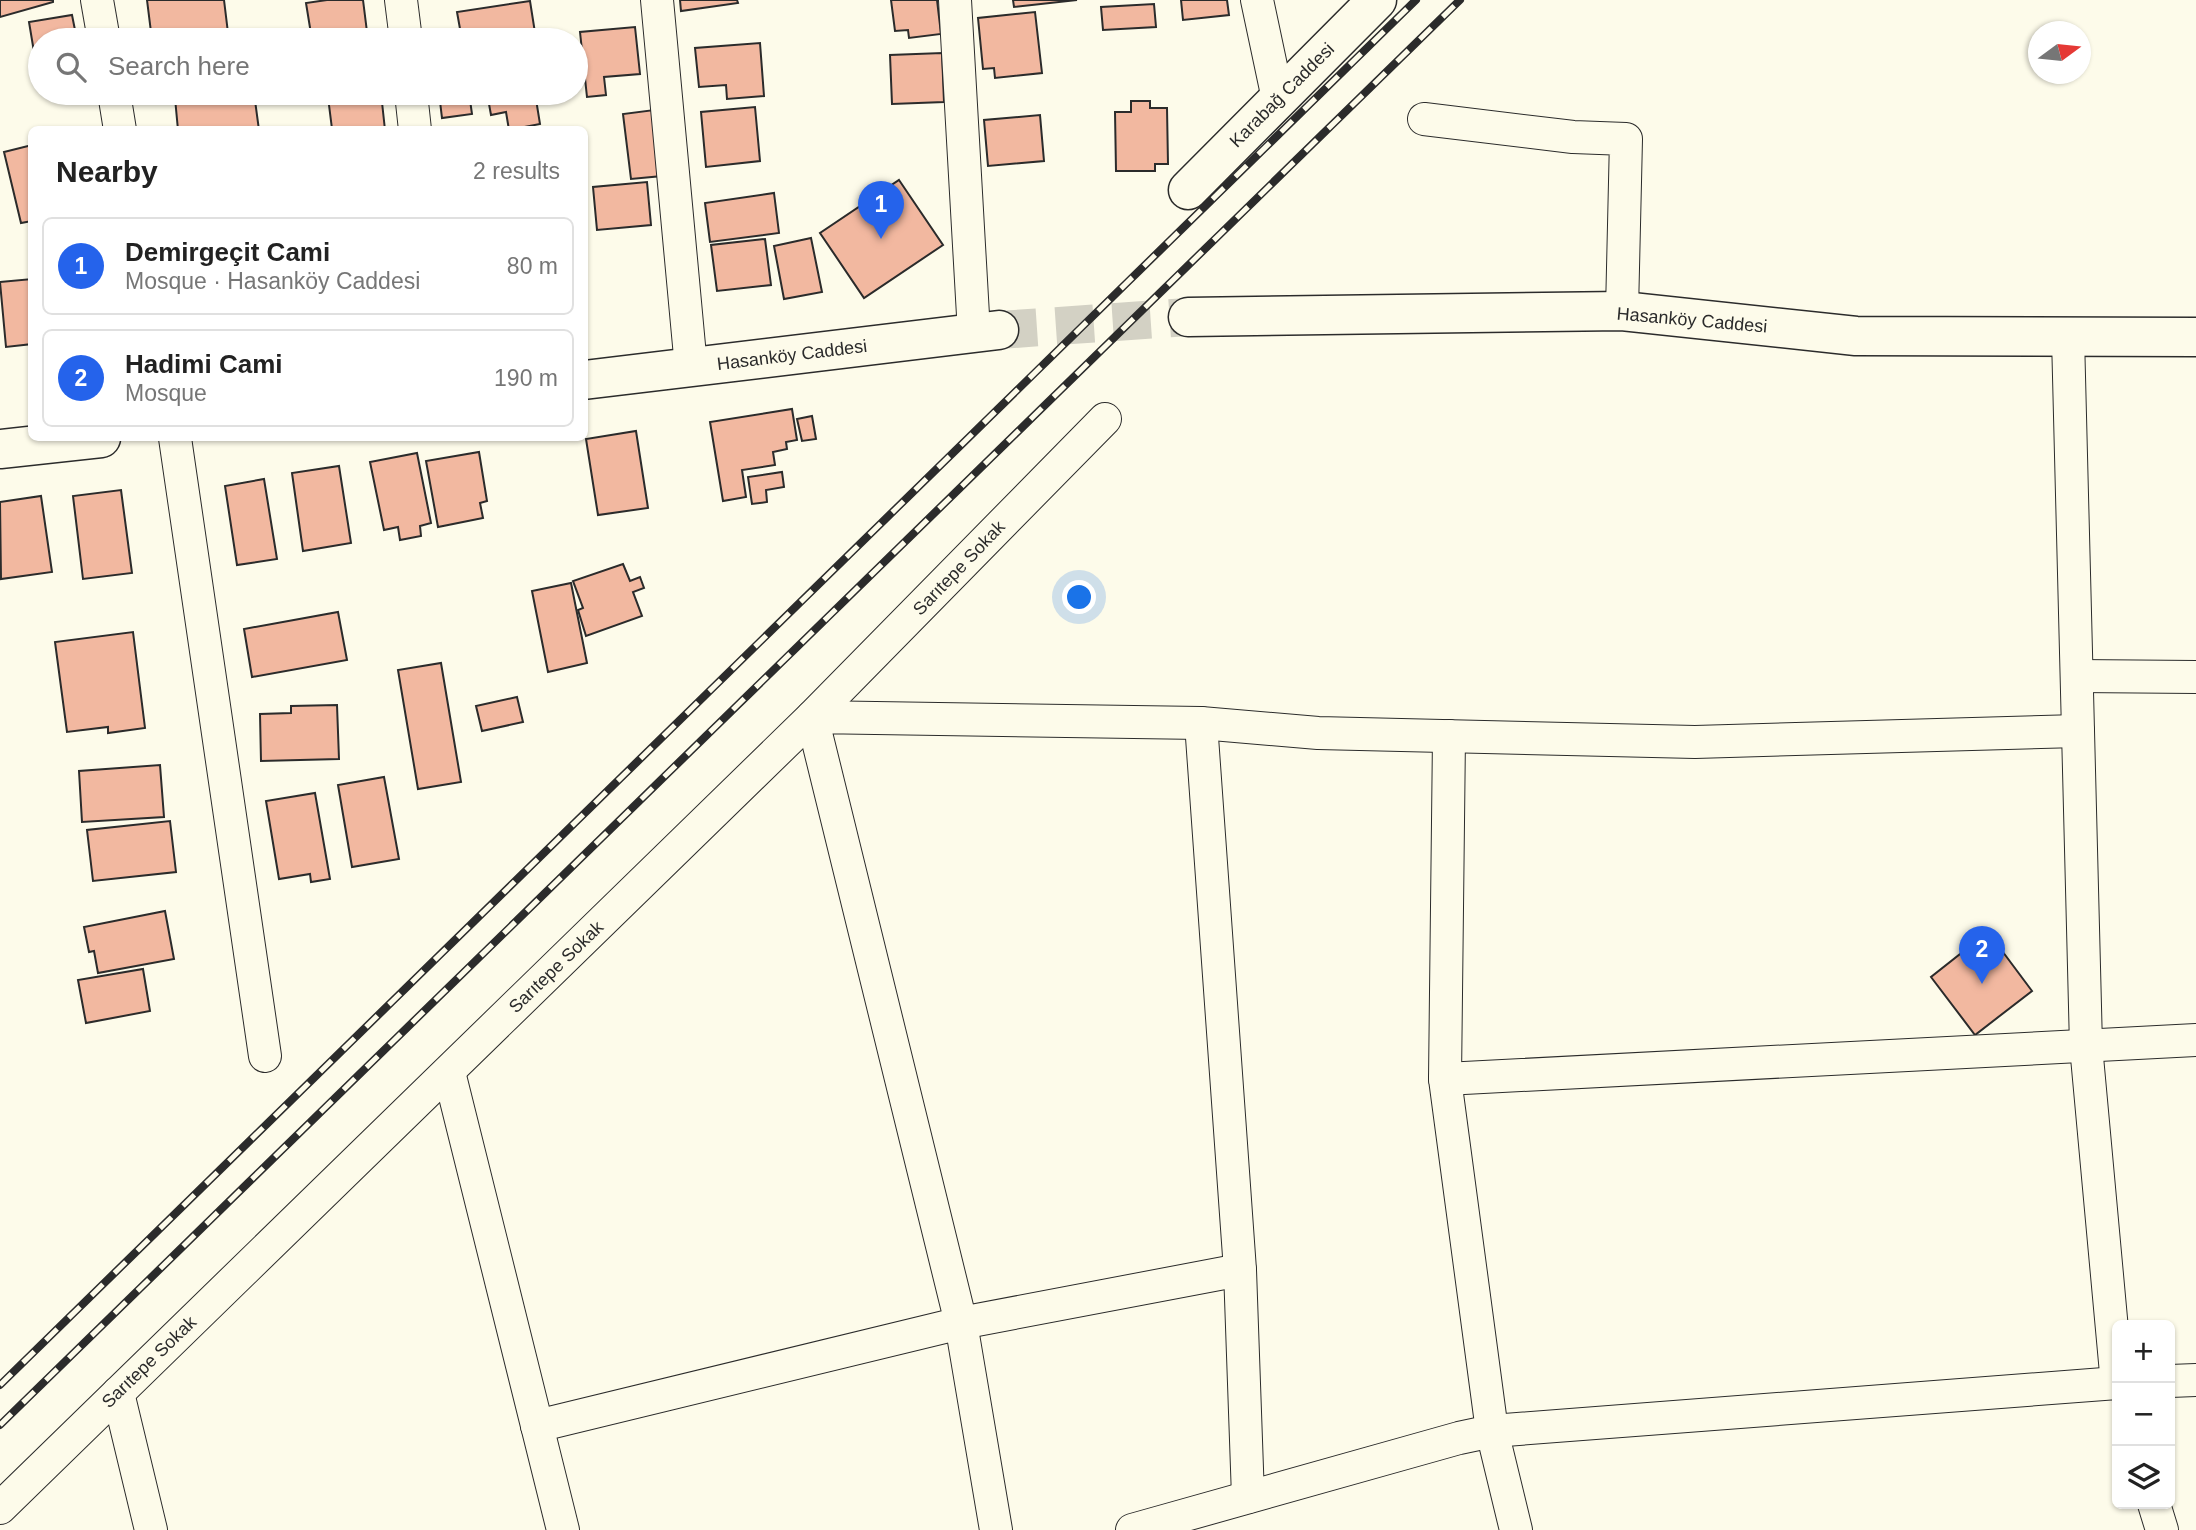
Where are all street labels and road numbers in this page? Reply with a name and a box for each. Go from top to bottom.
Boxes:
street label: Karabağ Caddesi [1226,39,1338,151]
street label: Hasanköy Caddesi [1616,303,1768,337]
street label: Hasanköy Caddesi [716,336,868,374]
street label: Sarıtepe Sokak [909,516,1010,619]
street label: Sarıtepe Sokak [505,916,608,1017]
street label: Sarıtepe Sokak [98,1311,201,1412]

